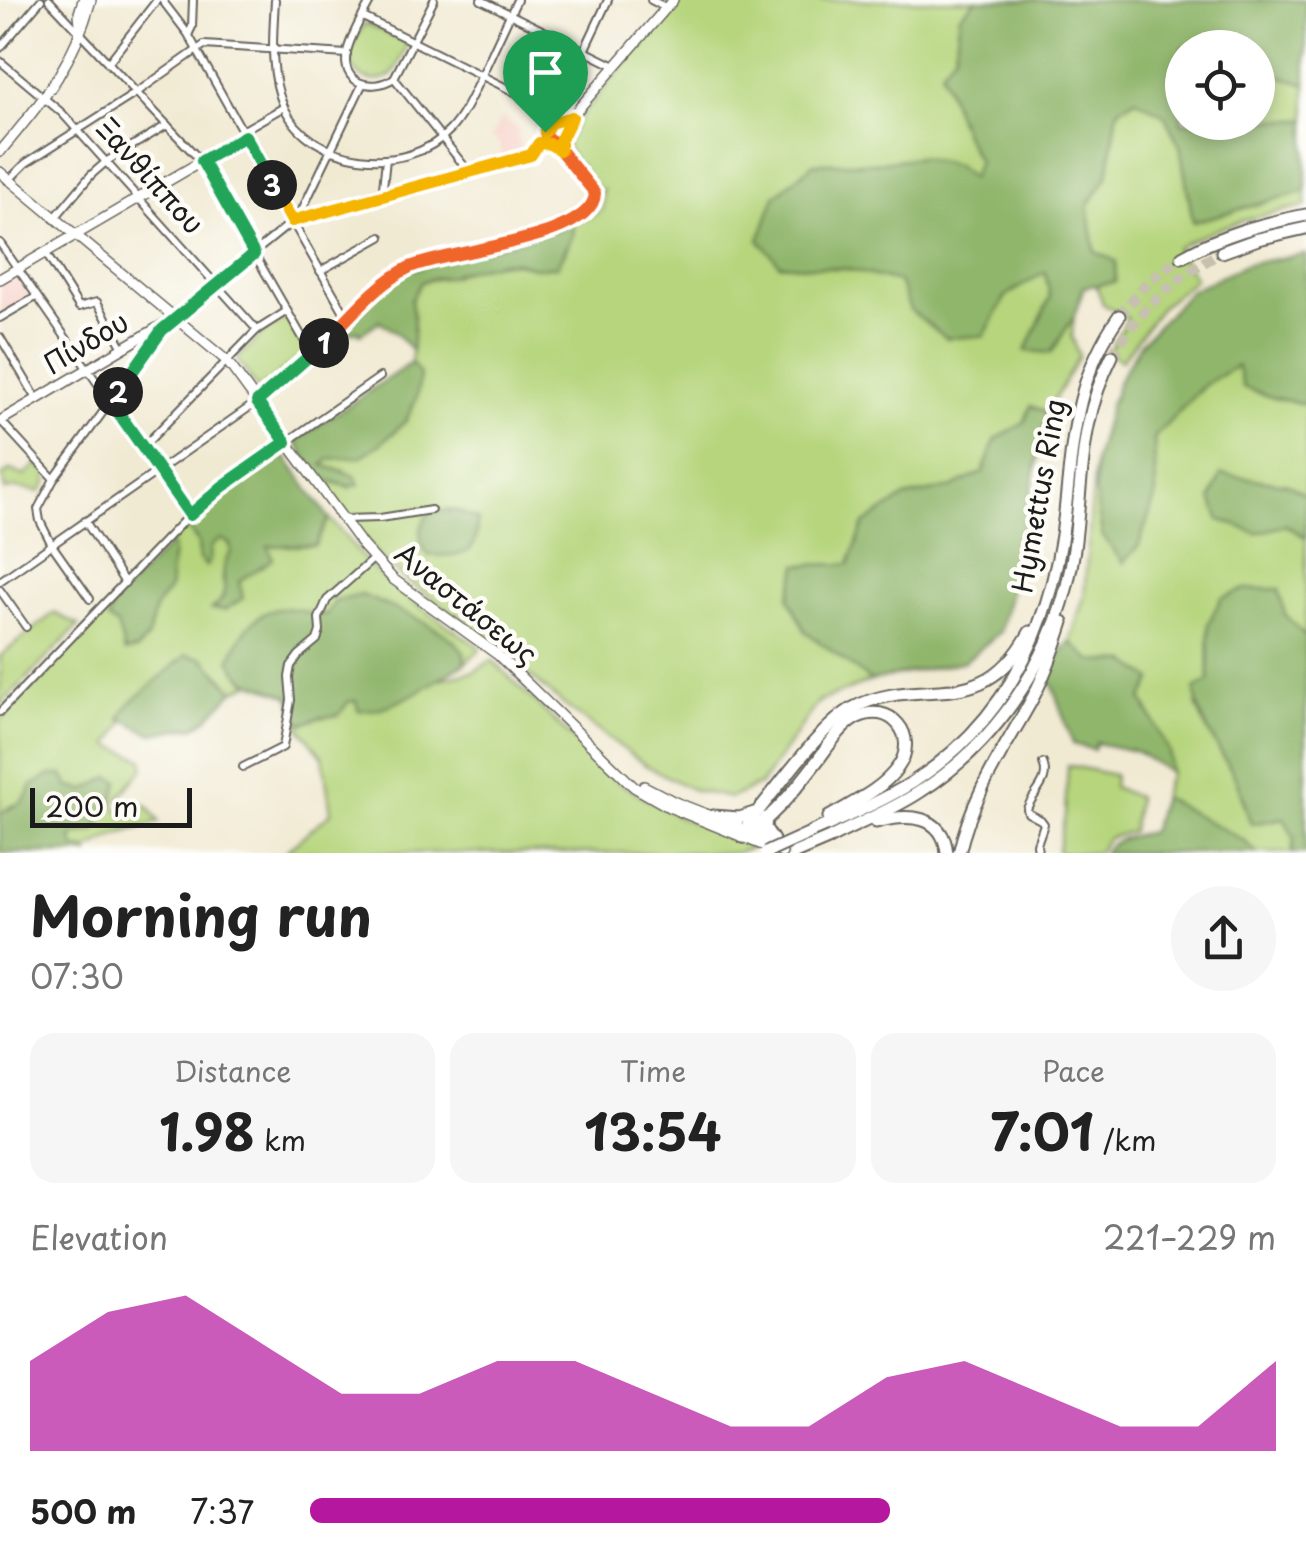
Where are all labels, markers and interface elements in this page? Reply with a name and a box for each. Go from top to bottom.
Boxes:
pin [503,30,588,133]
map controls [1165,30,1275,140]
button: locate [1165,30,1275,140]
icon: arrive [518,45,573,100]
street label: Ξανθίππου [87,107,215,243]
pin: 3 [247,160,297,210]
text: 3 [263,163,281,206]
street label: Πίνδου [34,299,136,384]
pin: 1 [299,318,349,368]
text: 1 [317,321,331,364]
pin: 2 [93,367,143,417]
text: 2 [108,370,128,413]
street label: Hymettus Ring [999,395,1076,596]
street label: Αναστάσεως [386,532,548,674]
scale bar [30,783,192,828]
text: 200 m [45,784,138,827]
text: Morning run [30,873,372,956]
button: share [1171,886,1276,991]
text: 07:30 [30,952,124,1000]
text: Distance [174,1049,291,1092]
text: Time [620,1049,686,1092]
text: Pace [1042,1049,1105,1092]
text: 1.98 [159,1092,255,1168]
text: 13:54 [584,1092,722,1168]
text: 7:01 [990,1092,1094,1168]
text: km [255,1118,306,1161]
text: /km [1094,1118,1156,1161]
text: Elevation [30,1213,168,1261]
text: 221–229 m [1103,1213,1276,1261]
text: 500 m [30,1487,136,1535]
text: 7:37 [190,1487,254,1535]

